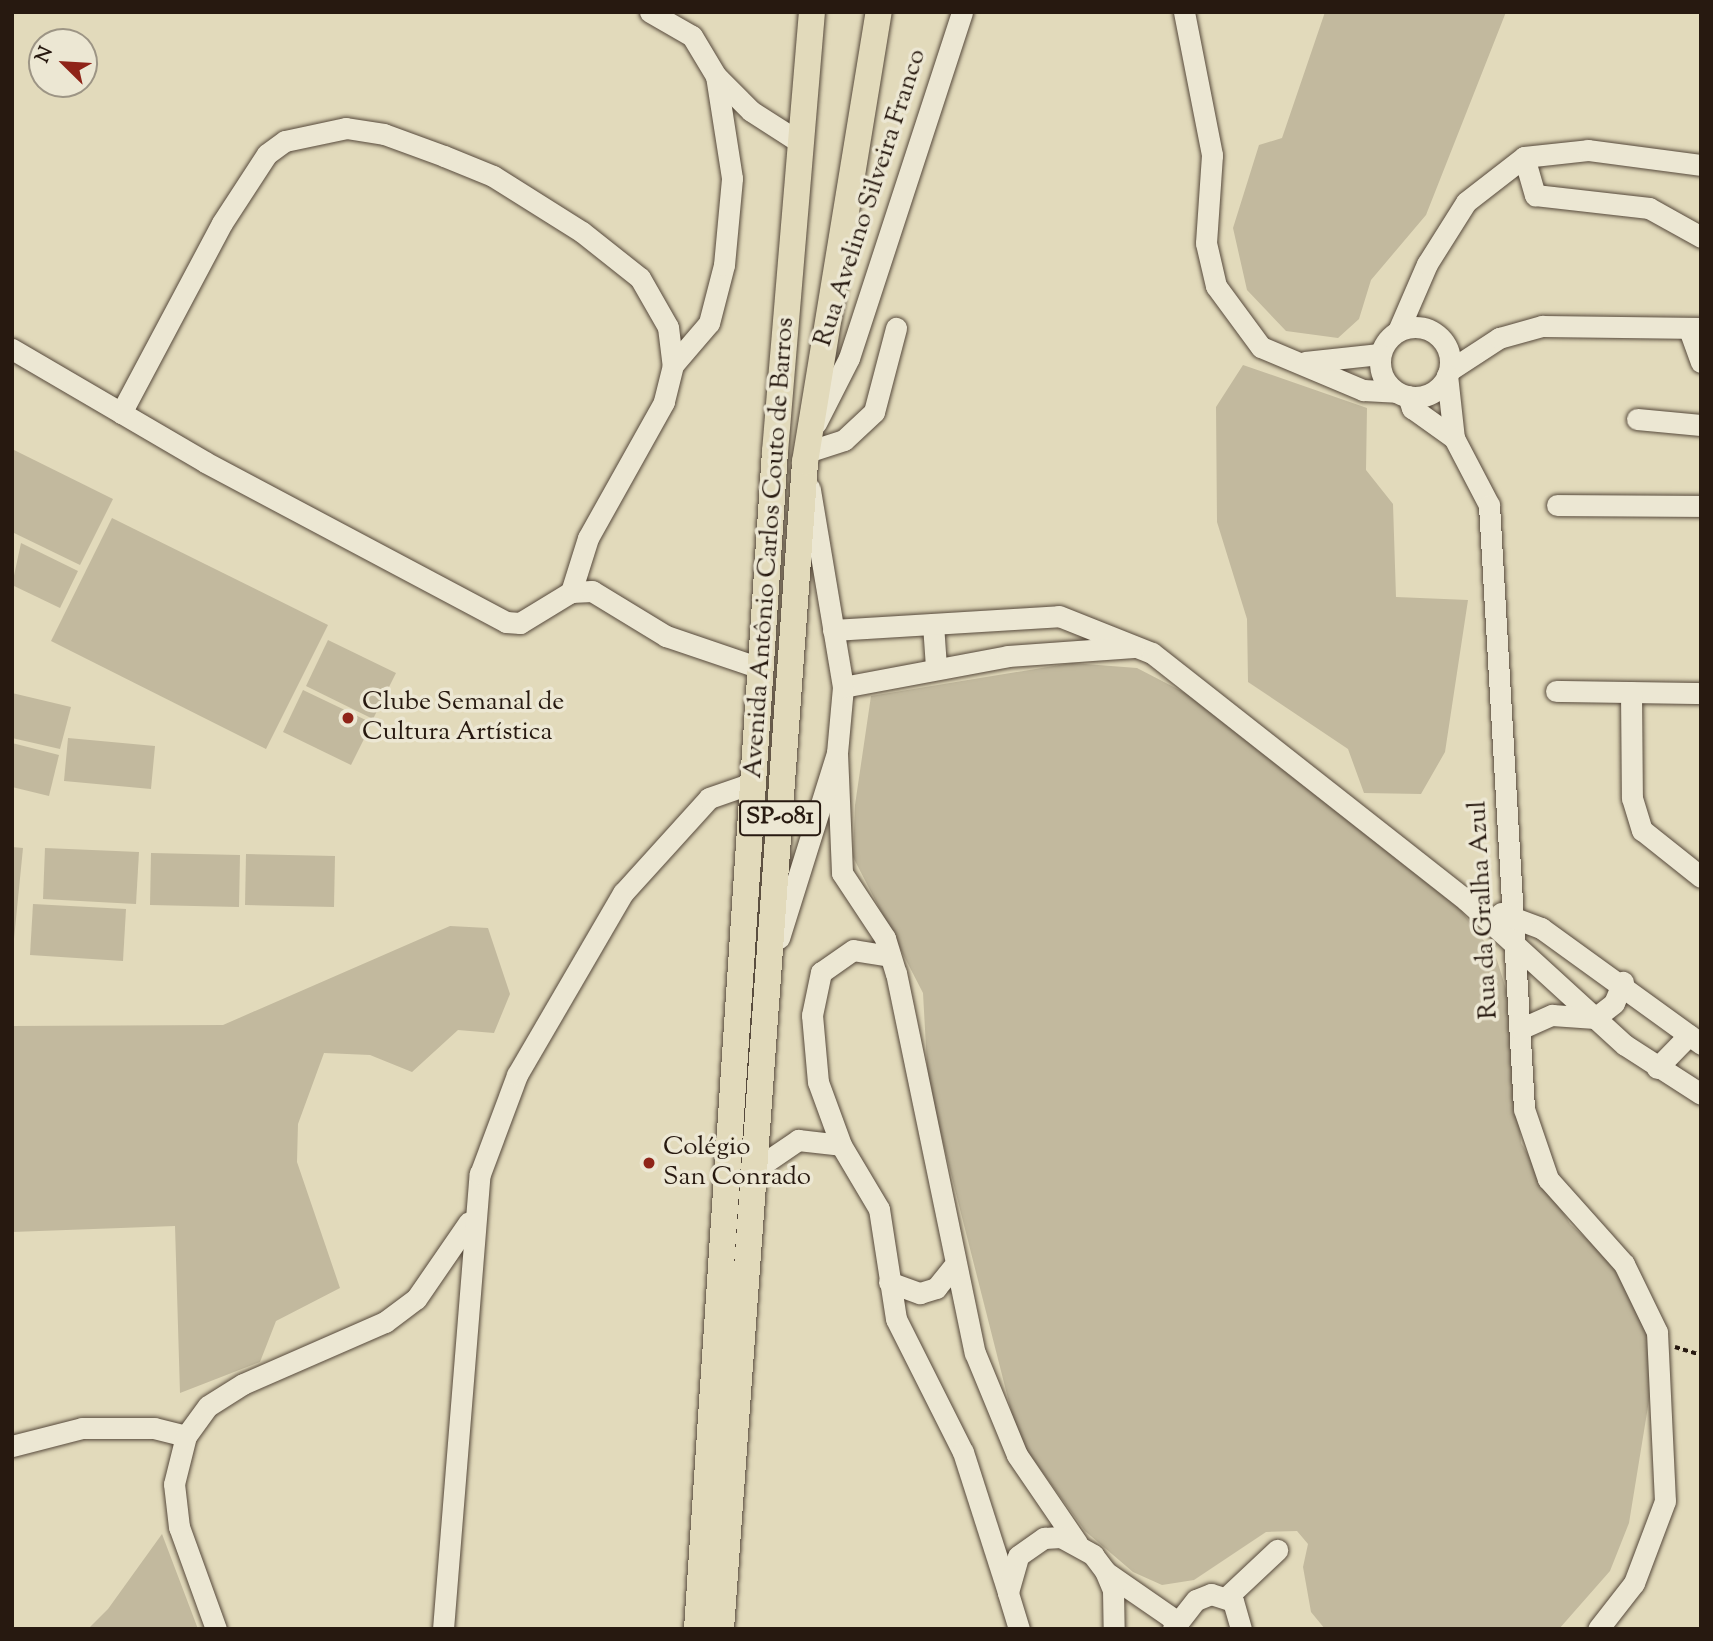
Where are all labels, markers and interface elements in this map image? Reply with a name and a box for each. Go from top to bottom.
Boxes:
north arrow [28,28,98,98]
text: N [30,43,61,67]
street label: Rua Avelino Silveira Franco [808,45,934,351]
street label: Avenida Antônio Carlos Couto de Barros [738,316,802,780]
place label: Clube Semanal de Cultura Artística [362,687,564,748]
marker: Clube Semanal de Cultura Artística [340,710,356,726]
road number: SP-081 [738,798,822,838]
street label: Rua da Gralha Azul [1463,800,1505,1020]
place label: Colégio San Conrado [663,1132,811,1194]
marker: Colégio San Conrado [641,1155,657,1171]

